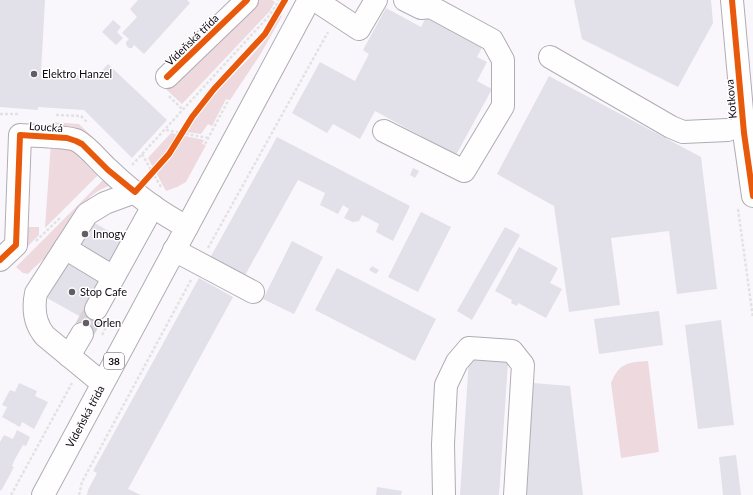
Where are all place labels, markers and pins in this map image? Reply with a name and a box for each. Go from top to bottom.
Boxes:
place label: Elektro Hanzel [42,67,112,80]
marker: Elektro Hanzel [29,69,39,79]
place label: Innogy [93,227,126,240]
marker: Innogy [80,229,90,239]
place label: Stop Cafe [80,285,127,298]
marker: Stop Cafe [67,287,77,297]
place label: Orlen [94,316,121,329]
marker: Orlen [81,318,91,328]

